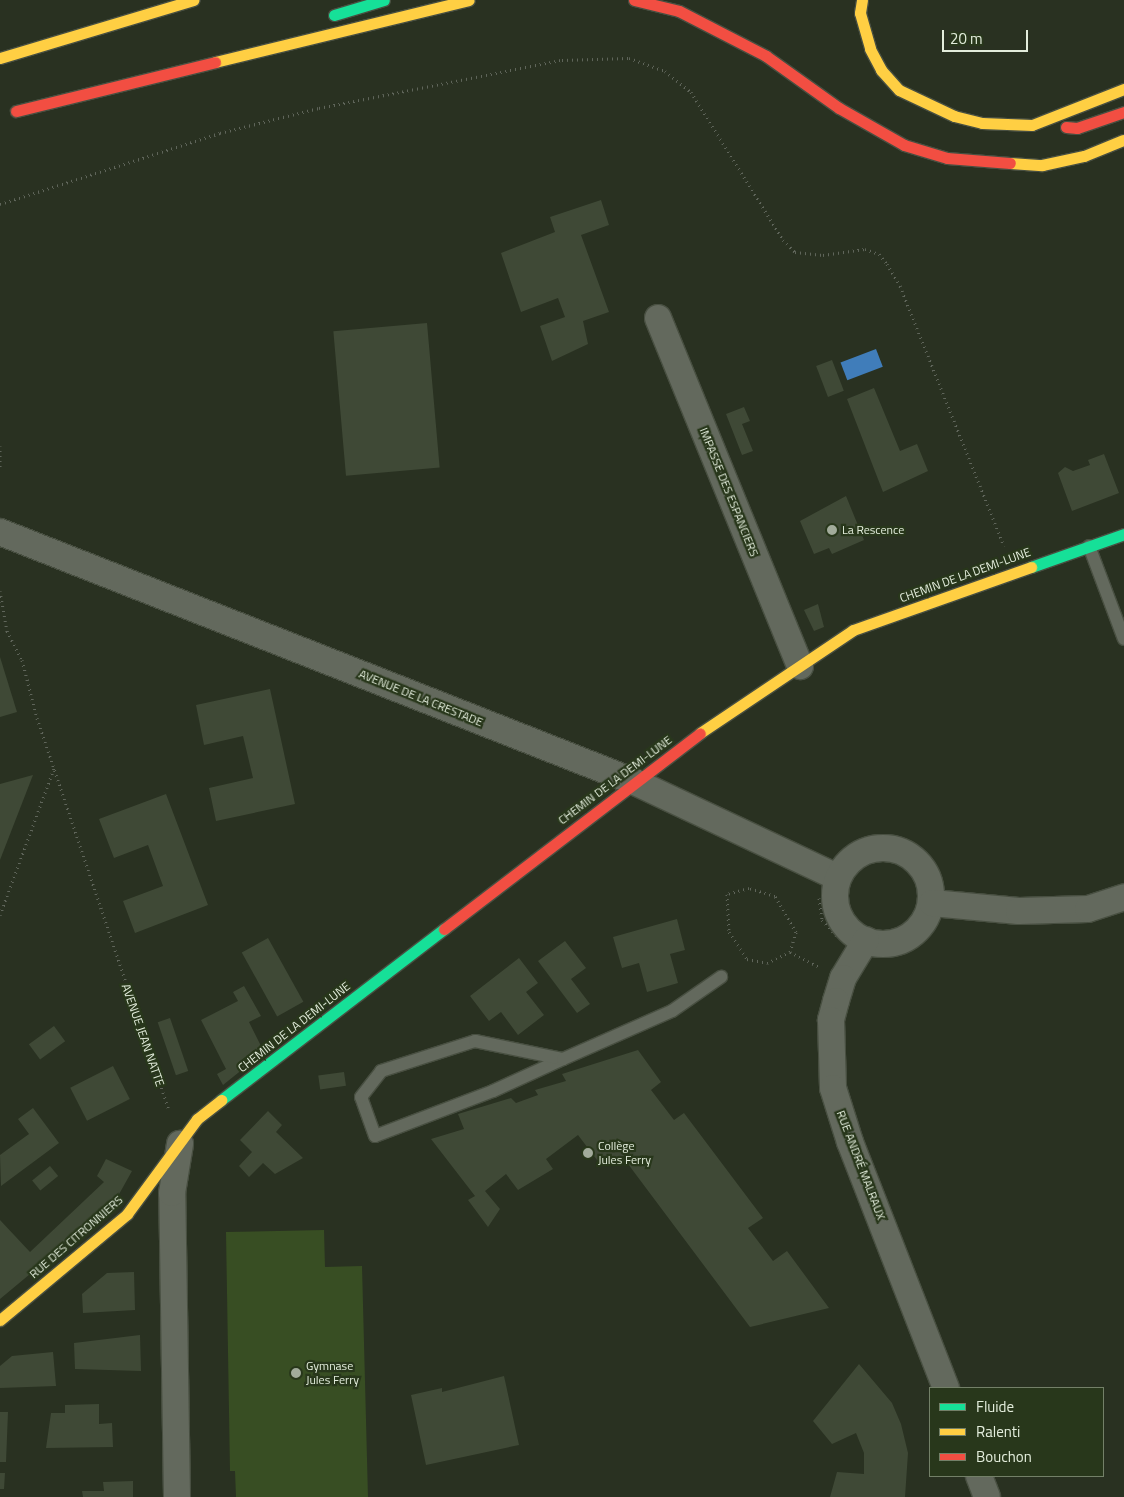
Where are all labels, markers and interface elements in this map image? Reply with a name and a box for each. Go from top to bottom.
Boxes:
scale bar [944,20,1030,52]
text: 20 m [950,27,983,50]
street label: IMPASSE DES ESPANCIERS [697,425,761,559]
place label: La Rescence [842,523,904,537]
marker: La Rescence [826,524,838,536]
street label: CHEMIN DE LA DEMI-LUNE [898,545,1032,605]
street label: AVENUE DE LA CRESTADE [357,667,485,729]
street label: CHEMIN DE LA DEMI-LUNE [555,733,675,827]
street label: CHEMIN DE LA DEMI-LUNE [235,979,353,1075]
street label: AVENUE JEAN NATTE [119,982,167,1088]
street label: RUE ANDRÉ MALRAUX [834,1108,888,1222]
place label: Collège Jules Ferry [598,1139,651,1167]
marker: Collège Jules Ferry [582,1147,594,1159]
street label: RUE DES CITRONNIERS [26,1193,126,1281]
place label: Gymnase Jules Ferry [306,1359,359,1387]
marker: Gymnase Jules Ferry [290,1367,302,1379]
legend [929,1387,1104,1477]
text: Fluide [976,1395,1014,1418]
text: Ralenti [976,1420,1020,1443]
text: Bouchon [976,1445,1032,1468]

